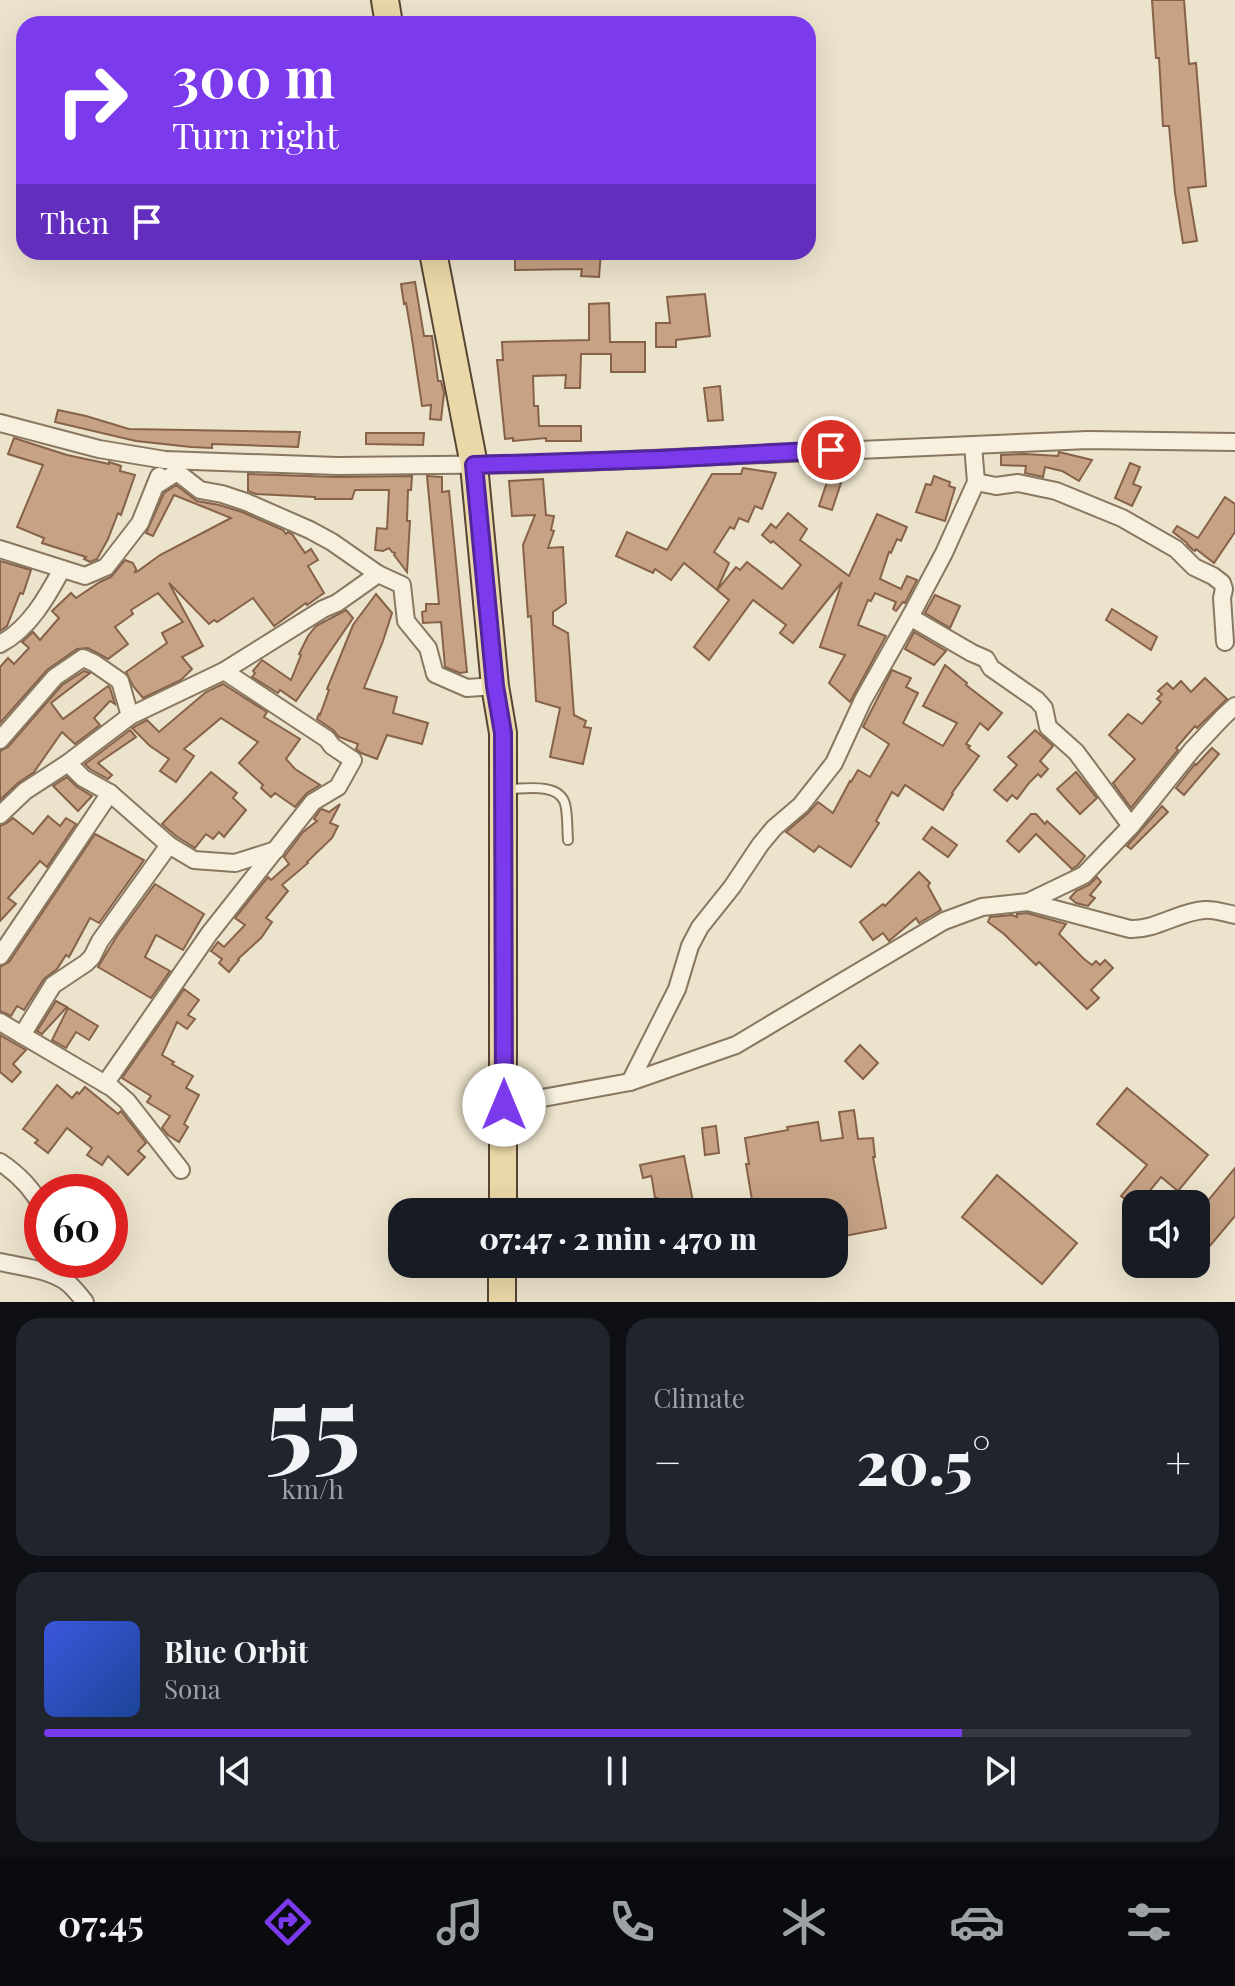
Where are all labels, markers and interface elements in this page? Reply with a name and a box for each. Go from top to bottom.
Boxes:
text: 300 m [172,38,335,113]
icon: right [40,48,144,152]
text: Turn right [172,110,339,158]
icon: arrive [125,200,169,244]
text: Then [40,202,109,242]
pin [797,416,865,484]
icon: arrive [809,428,853,472]
position arrow [462,1063,546,1147]
speed limit sign: 60 [24,1174,128,1278]
map controls [1122,1190,1210,1278]
button: sound [1122,1190,1210,1278]
text: 07:47 · 2 min · 470 m [479,1218,757,1258]
text: 55 [265,1349,360,1488]
text: Climate [654,1380,745,1415]
text: 20.5° [857,1420,991,1500]
text: − [654,1431,682,1490]
text: + [1165,1431,1191,1490]
text: km/h [282,1471,344,1506]
text: Blue Orbit [164,1631,308,1671]
text: Sona [164,1671,221,1706]
icon: previous [213,1749,257,1793]
icon: pause [595,1749,639,1793]
icon: next [978,1749,1022,1793]
icon: directions [260,1894,316,1950]
icon: music [432,1894,488,1950]
icon: phone [604,1894,660,1950]
icon: climate [776,1894,832,1950]
icon: car [949,1894,1005,1950]
icon: filters [1121,1894,1177,1950]
text: 07:45 [58,1898,144,1946]

